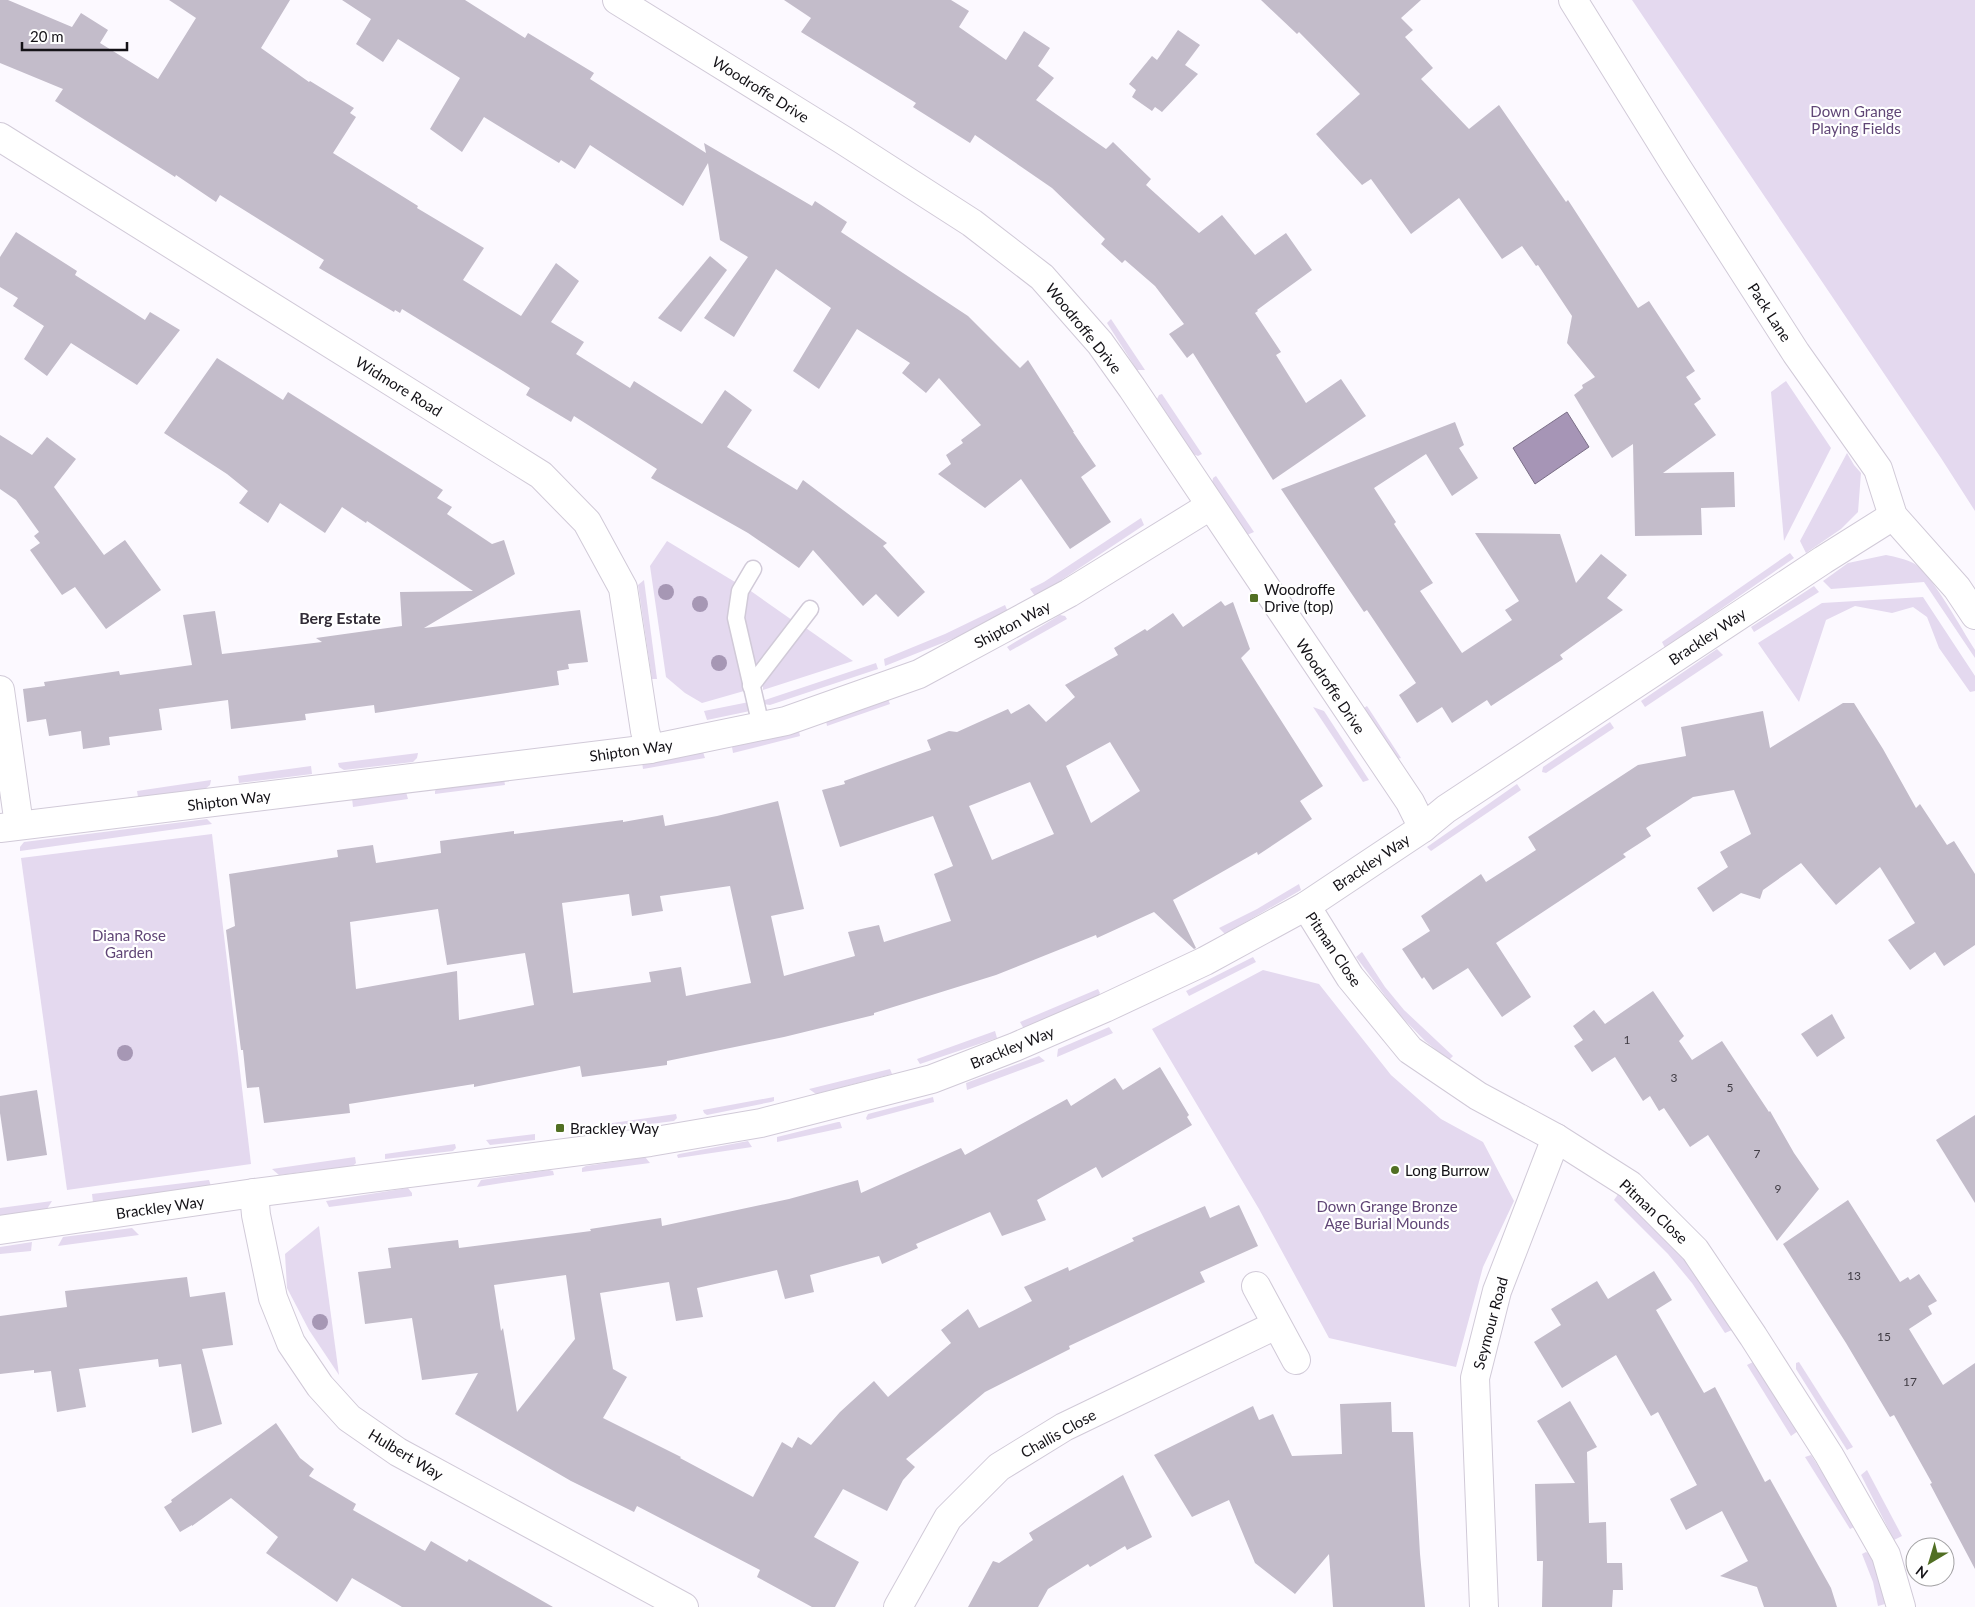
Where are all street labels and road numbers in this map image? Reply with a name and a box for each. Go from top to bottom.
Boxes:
street label: Woodroffe Drive [709,52,813,126]
street label: Woodroffe Drive [1042,279,1126,377]
street label: Pack Lane [1744,279,1796,345]
street label: Widmore Road [352,352,446,420]
street label: Shipton Way [971,596,1053,652]
street label: Brackley Way [1665,603,1749,668]
street label: Woodroffe Drive [1293,635,1369,737]
street label: Shipton Way [588,735,674,765]
street label: Shipton Way [186,786,272,814]
street label: Brackley Way [1329,829,1413,894]
street label: Pitman Close [1302,908,1366,990]
street label: Brackley Way [967,1022,1057,1072]
street label: Pitman Close [1616,1175,1692,1247]
street label: Brackley Way [115,1192,206,1222]
street label: Seymour Road [1469,1275,1511,1371]
street label: Challis Close [1017,1405,1099,1461]
street label: Hulbert Way [365,1425,447,1483]

